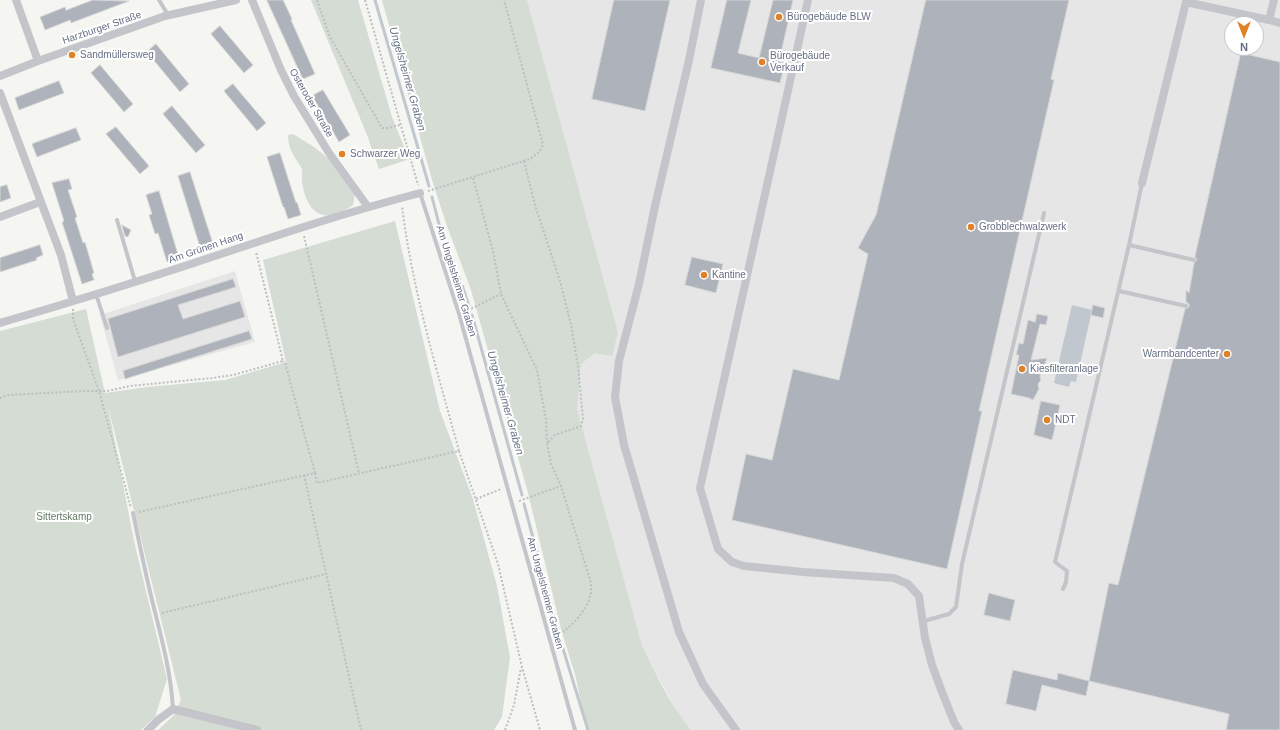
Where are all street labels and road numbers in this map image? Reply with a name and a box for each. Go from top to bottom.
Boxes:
street label: Harzburger Straße [61,9,143,47]
street label: Osteroder Straße [286,67,336,139]
street label: Am Ungelsheimer Graben [433,224,479,338]
street label: Am Grünen Hang [167,230,245,266]
street label: Am Ungelsheimer Graben [524,536,566,650]

